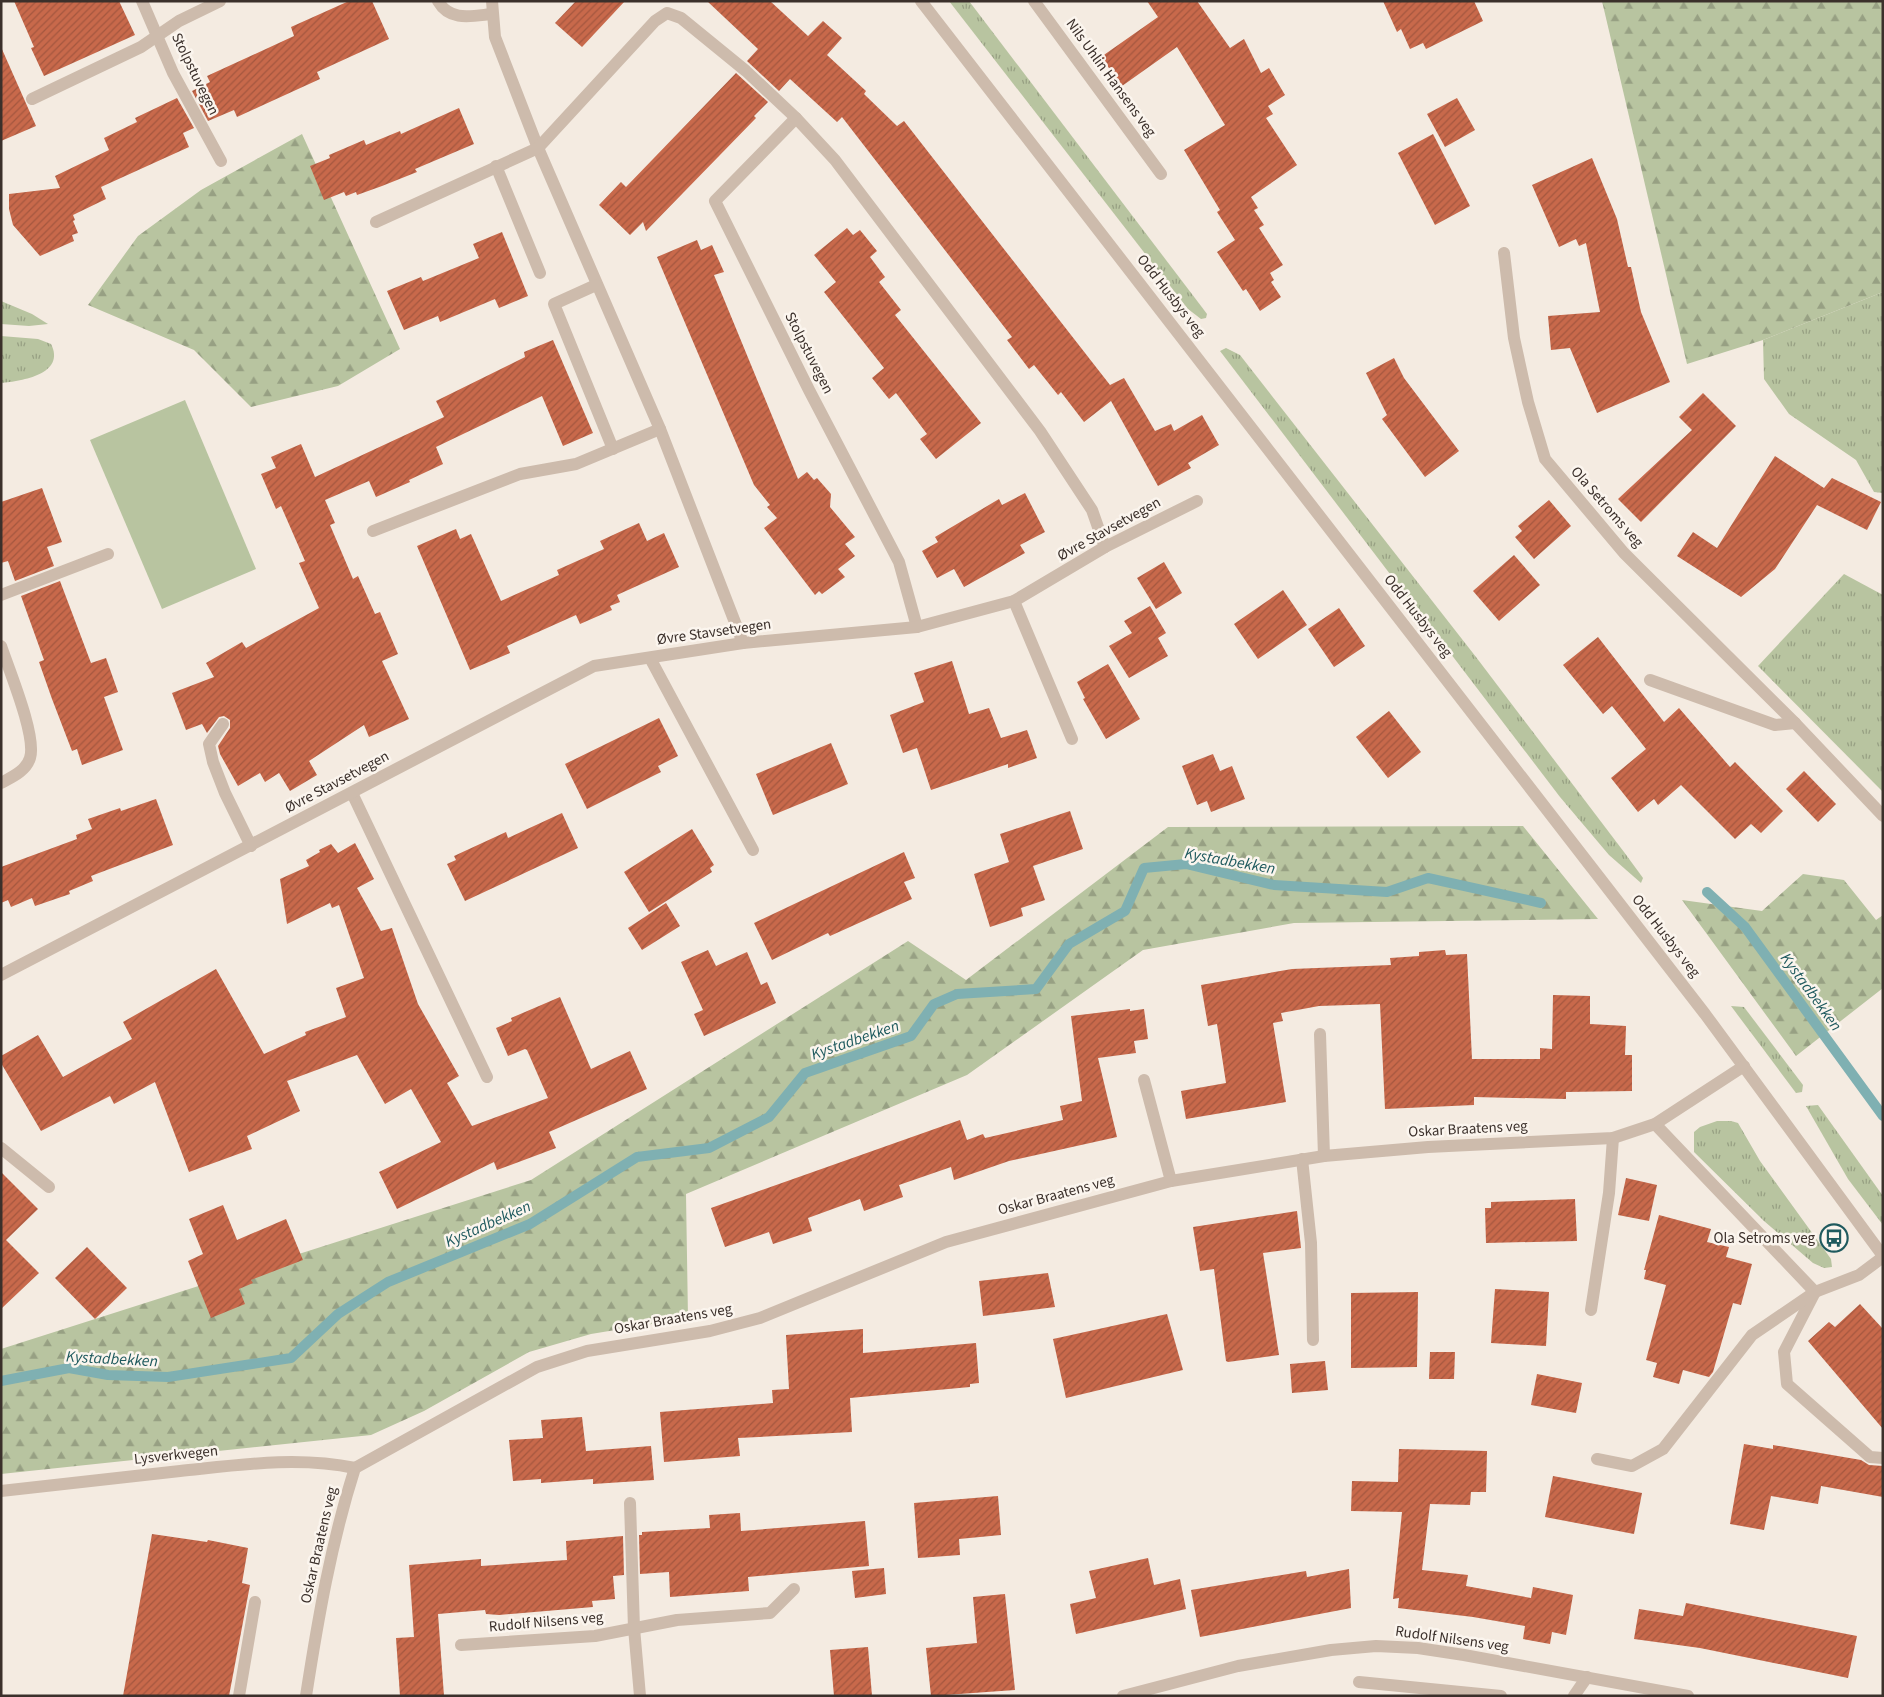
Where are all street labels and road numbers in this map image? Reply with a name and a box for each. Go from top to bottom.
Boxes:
street label: Nils Uhlin Hansens veg [1061,15,1161,142]
street label: Stolpstuvegen [166,29,224,119]
street label: Odd Husbys veg [1132,250,1210,342]
street label: Stolpstuvegen [779,308,839,398]
street label: Ola Setroms veg [1566,462,1648,552]
street label: Øvre Stavsetvegen [1053,492,1165,566]
street label: Odd Husbys veg [1379,570,1457,662]
street label: Øvre Stavsetvegen [655,614,773,650]
street label: Øvre Stavsetvegen [281,746,393,818]
street label: Odd Husbys veg [1627,890,1705,982]
street label: Oskar Braatens veg [1408,1115,1529,1143]
street label: Oskar Braatens veg [996,1169,1117,1221]
street label: Oskar Braatens veg [612,1298,734,1340]
street label: Lysverkvegen [133,1440,219,1470]
street label: Oskar Braatens veg [295,1484,343,1606]
street label: Rudolf Nilsens veg [488,1607,604,1637]
street label: Rudolf Nilsens veg [1394,1621,1511,1657]

